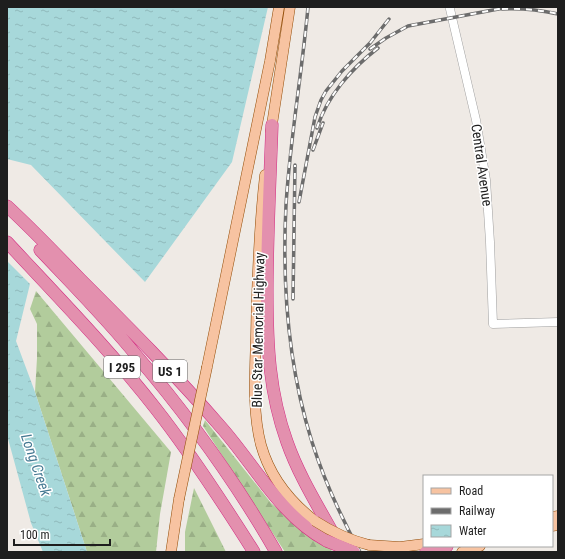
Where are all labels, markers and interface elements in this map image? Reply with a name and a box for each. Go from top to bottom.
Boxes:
street label: Central Avenue [468,123,496,208]
street label: Blue Star Memorial Highway [249,252,267,408]
road number: I 295 [104,356,140,378]
road number: US 1 [153,360,187,382]
water label: Long Creek [17,432,55,499]
legend [423,475,553,547]
text: Road [459,484,483,498]
text: Railway [459,504,495,518]
scale bar [14,521,110,547]
text: Water [459,524,487,538]
text: 100 m [20,528,50,542]

